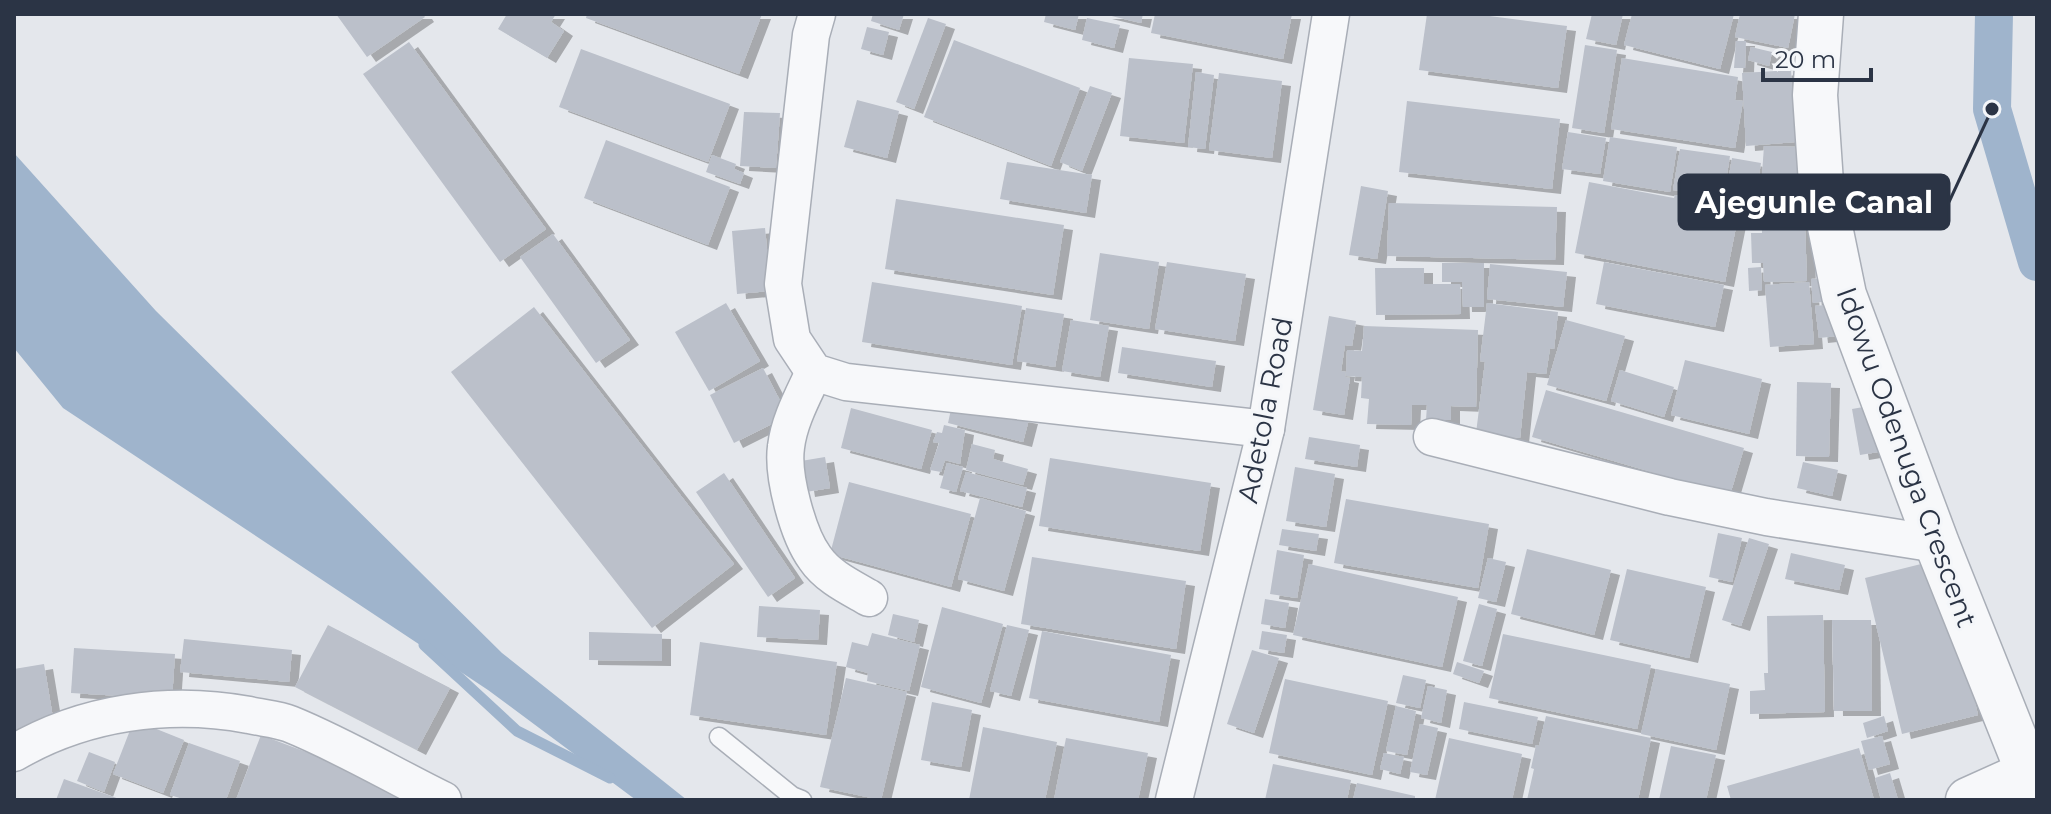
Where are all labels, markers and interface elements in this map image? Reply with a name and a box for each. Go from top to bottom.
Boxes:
scale bar [1763,32,1871,82]
text: 20 m [1775,45,1836,74]
callout: Ajegunle Canal [1679,175,1949,229]
text: Ajegunle Canal [1694,184,1933,221]
street label: Idowu Odenuga Crescent [1830,282,1984,632]
street label: Adetola Road [1230,314,1300,506]

